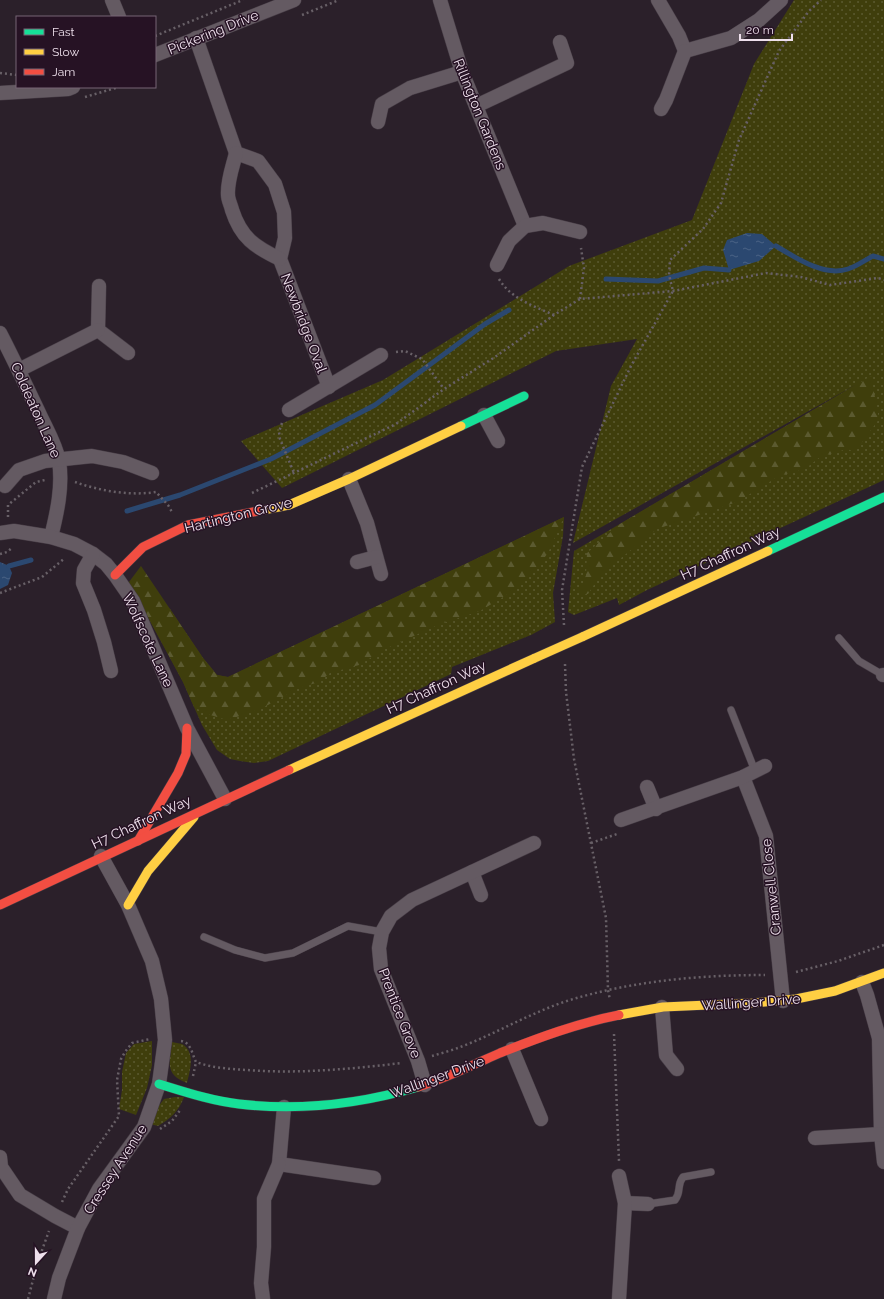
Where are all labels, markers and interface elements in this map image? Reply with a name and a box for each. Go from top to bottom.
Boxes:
street label: Pickering Drive [165,7,261,57]
legend [16,16,156,88]
scale bar [740,16,792,42]
text: 20 m [746,23,774,37]
text: Fast [52,25,75,39]
text: Slow [52,45,79,59]
street label: Rillington Gardens [450,56,510,172]
text: Jam [52,65,75,79]
street label: Newbridge Oval [278,271,330,375]
street label: Coldeaton Lane [8,360,64,460]
street label: Hartington Grove [183,494,293,536]
street label: H7 Chaffron Way [678,523,783,583]
street label: Wolfscote Lane [119,591,177,689]
street label: H7 Chaffron Way [384,657,489,717]
street label: H7 Chaffron Way [89,792,194,852]
street label: Cranwell Close [758,838,784,936]
street label: Prentice Grove [375,966,425,1060]
street label: Wallinger Drive [701,991,801,1013]
street label: Wallinger Drive [388,1053,486,1101]
street label: Cressey Avenue [80,1121,150,1217]
north arrow [16,1243,56,1283]
text: N [26,1264,39,1279]

